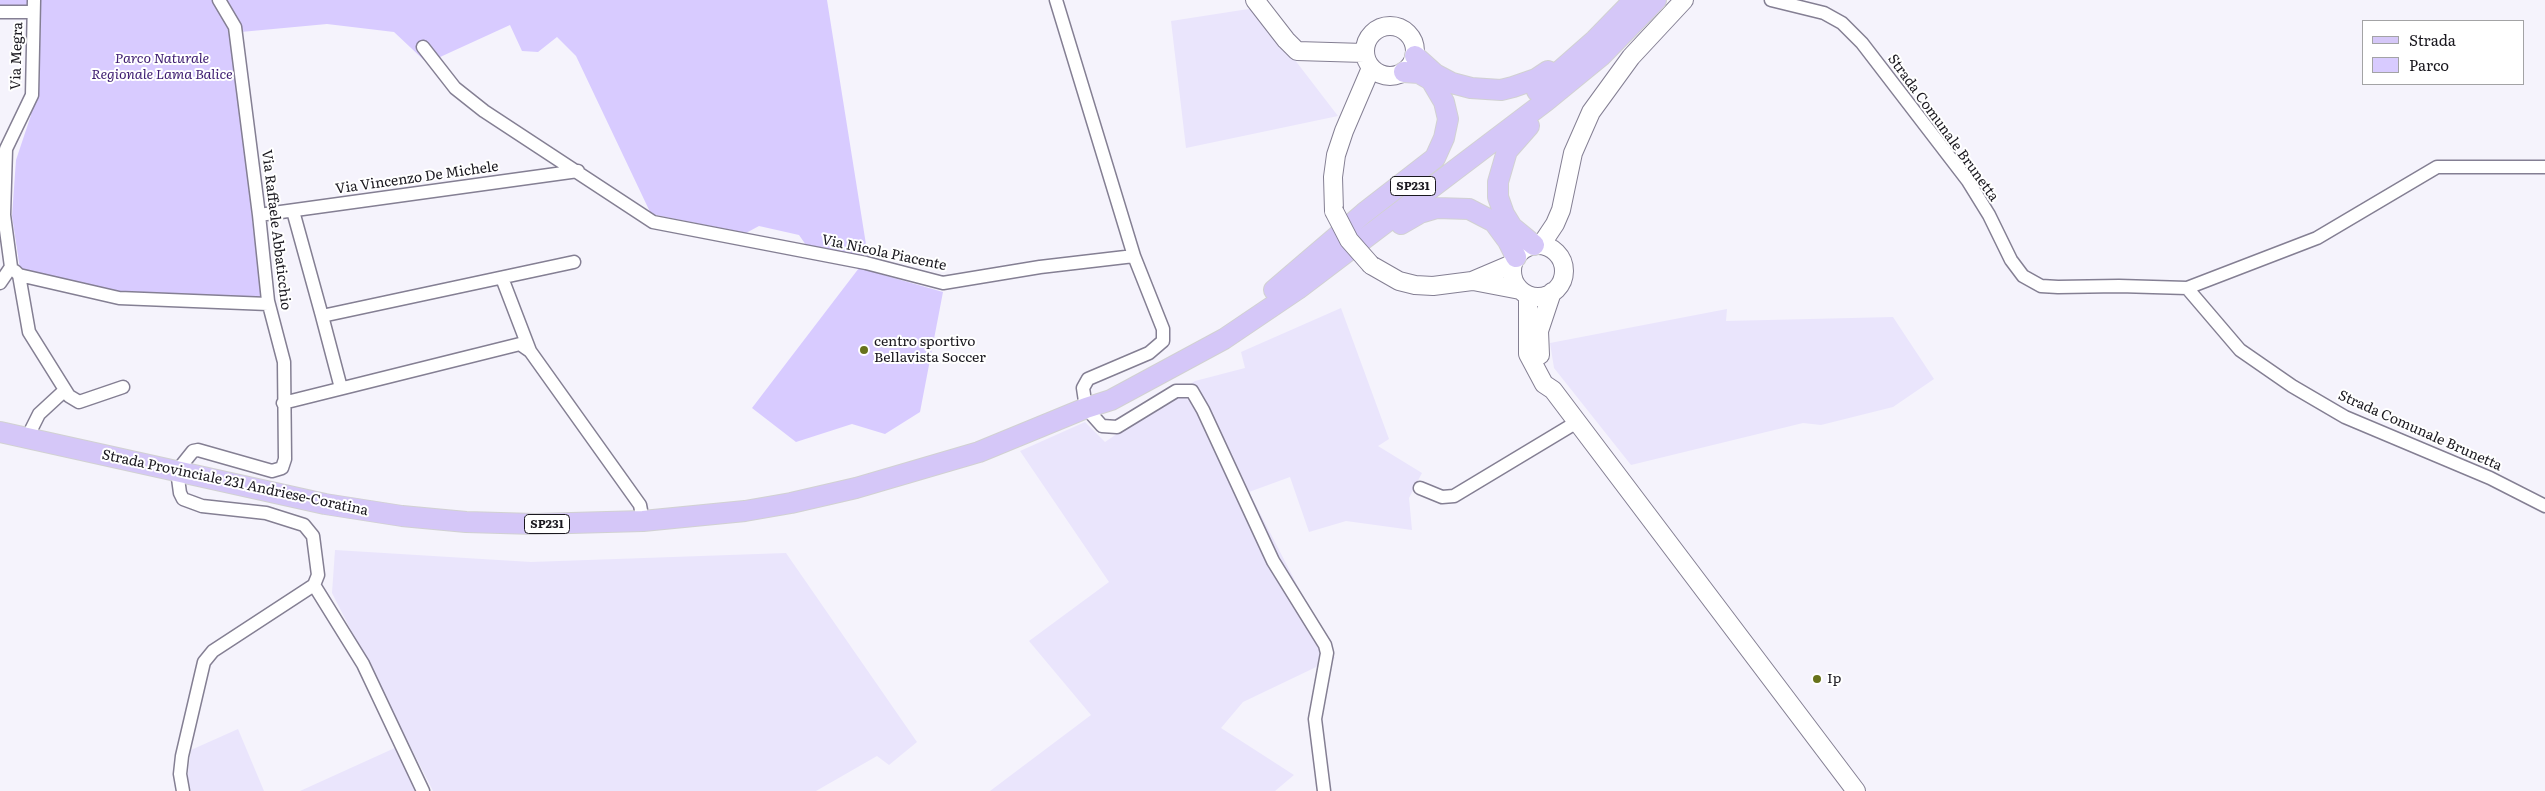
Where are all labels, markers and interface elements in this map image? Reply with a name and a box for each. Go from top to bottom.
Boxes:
legend [2362,20,2525,85]
street label: Via Megra [7,22,27,90]
text: Strada [2409,28,2456,51]
park label: Parco Naturale Regionale Lama Balice [91,51,233,84]
street label: Strada Comunale Brunetta [1884,51,2002,205]
text: Parco [2409,53,2449,76]
street label: Via Raffaele Abbaticchio [258,149,294,311]
street label: Via Vincenzo De Michele [334,158,500,198]
road number: SP231 [1390,177,1436,196]
street label: Via Nicola Piacente [820,232,948,274]
place label: centro sportivo Bellavista Soccer [874,334,986,367]
marker: centro sportivo Bellavista Soccer [858,344,870,356]
street label: Strada Comunale Brunetta [2335,387,2505,475]
street label: Strada Provinciale 231 Andriese-Coratina [100,447,370,519]
road number: SP231 [524,514,570,534]
place label: Ip [1827,671,1841,687]
marker: Ip [1811,673,1823,685]

